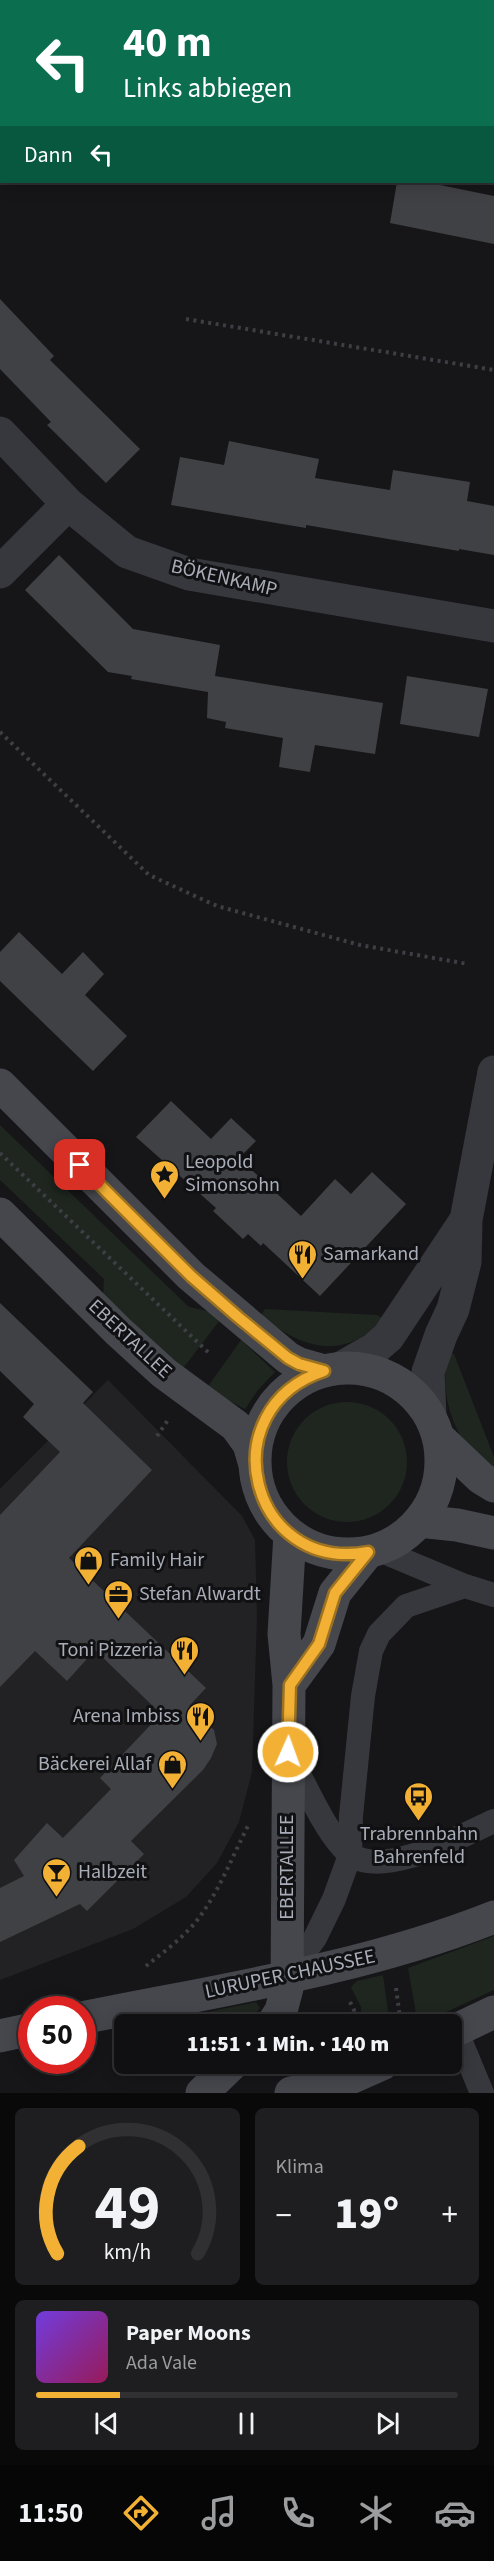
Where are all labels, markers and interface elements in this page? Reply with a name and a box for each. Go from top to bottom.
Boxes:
text: 40 m [123,13,212,73]
icon: left [24,24,102,102]
text: Links abbiegen [123,69,292,108]
icon: left [85,138,118,171]
text: Dann [24,139,73,171]
street label: BÖKENKAMP [168,552,280,604]
pin [54,1139,105,1190]
icon: arrive [63,1148,96,1181]
place label: Leopold Simonsohn [185,1148,280,1199]
place icon: Leopold Simonsohn [148,1158,180,1200]
restaurant icon: Samarkand [286,1238,318,1280]
place label: Samarkand [323,1240,419,1268]
street label: EBERTALLEE [82,1293,178,1385]
shop icon: Family Hair [73,1544,105,1586]
place label: Family Hair [110,1546,204,1574]
office icon: Stefan Alwardt [102,1578,134,1620]
place label: Stefan Alwardt [139,1580,261,1608]
restaurant icon: Toni Pizzeria [168,1634,200,1676]
place label: Toni Pizzeria [58,1636,163,1664]
restaurant icon: Arena Imbiss [185,1700,217,1742]
place label: Arena Imbiss [73,1702,180,1730]
position arrow [256,1720,320,1784]
shop icon: Bäckerei Allaf [156,1748,188,1790]
place label: Bäckerei Allaf [38,1750,152,1778]
bus stop icon: Trabrennbahn Bahrenfeld [403,1780,435,1822]
street label: EBERTALLEE [273,1814,301,1920]
place label: Trabrennbahn Bahrenfeld [360,1820,478,1871]
bar icon: Halbzeit [41,1856,73,1898]
place label: Halbzeit [78,1858,147,1886]
street label: LURUPER CHAUSSEE [202,1942,378,2006]
speed limit sign: 50 [18,1996,96,2074]
text: 11:51 · 1 Min. · 140 m [187,2028,389,2060]
text: Klima [276,2153,324,2181]
text: 49 [94,2164,160,2253]
text: 19° [334,2182,399,2246]
text: − [276,2192,292,2239]
text: + [442,2192,458,2239]
text: km/h [103,2237,151,2268]
text: Paper Moons [126,2317,251,2349]
text: Ada Vale [126,2349,197,2377]
icon: previous [90,2407,123,2440]
icon: pause [230,2407,263,2440]
icon: next [371,2407,404,2440]
icon: directions [120,2492,162,2534]
icon: music [198,2492,240,2534]
icon: phone [277,2492,319,2534]
icon: climate [355,2492,397,2534]
icon: car [434,2492,476,2534]
text: 11:50 [18,2494,83,2533]

